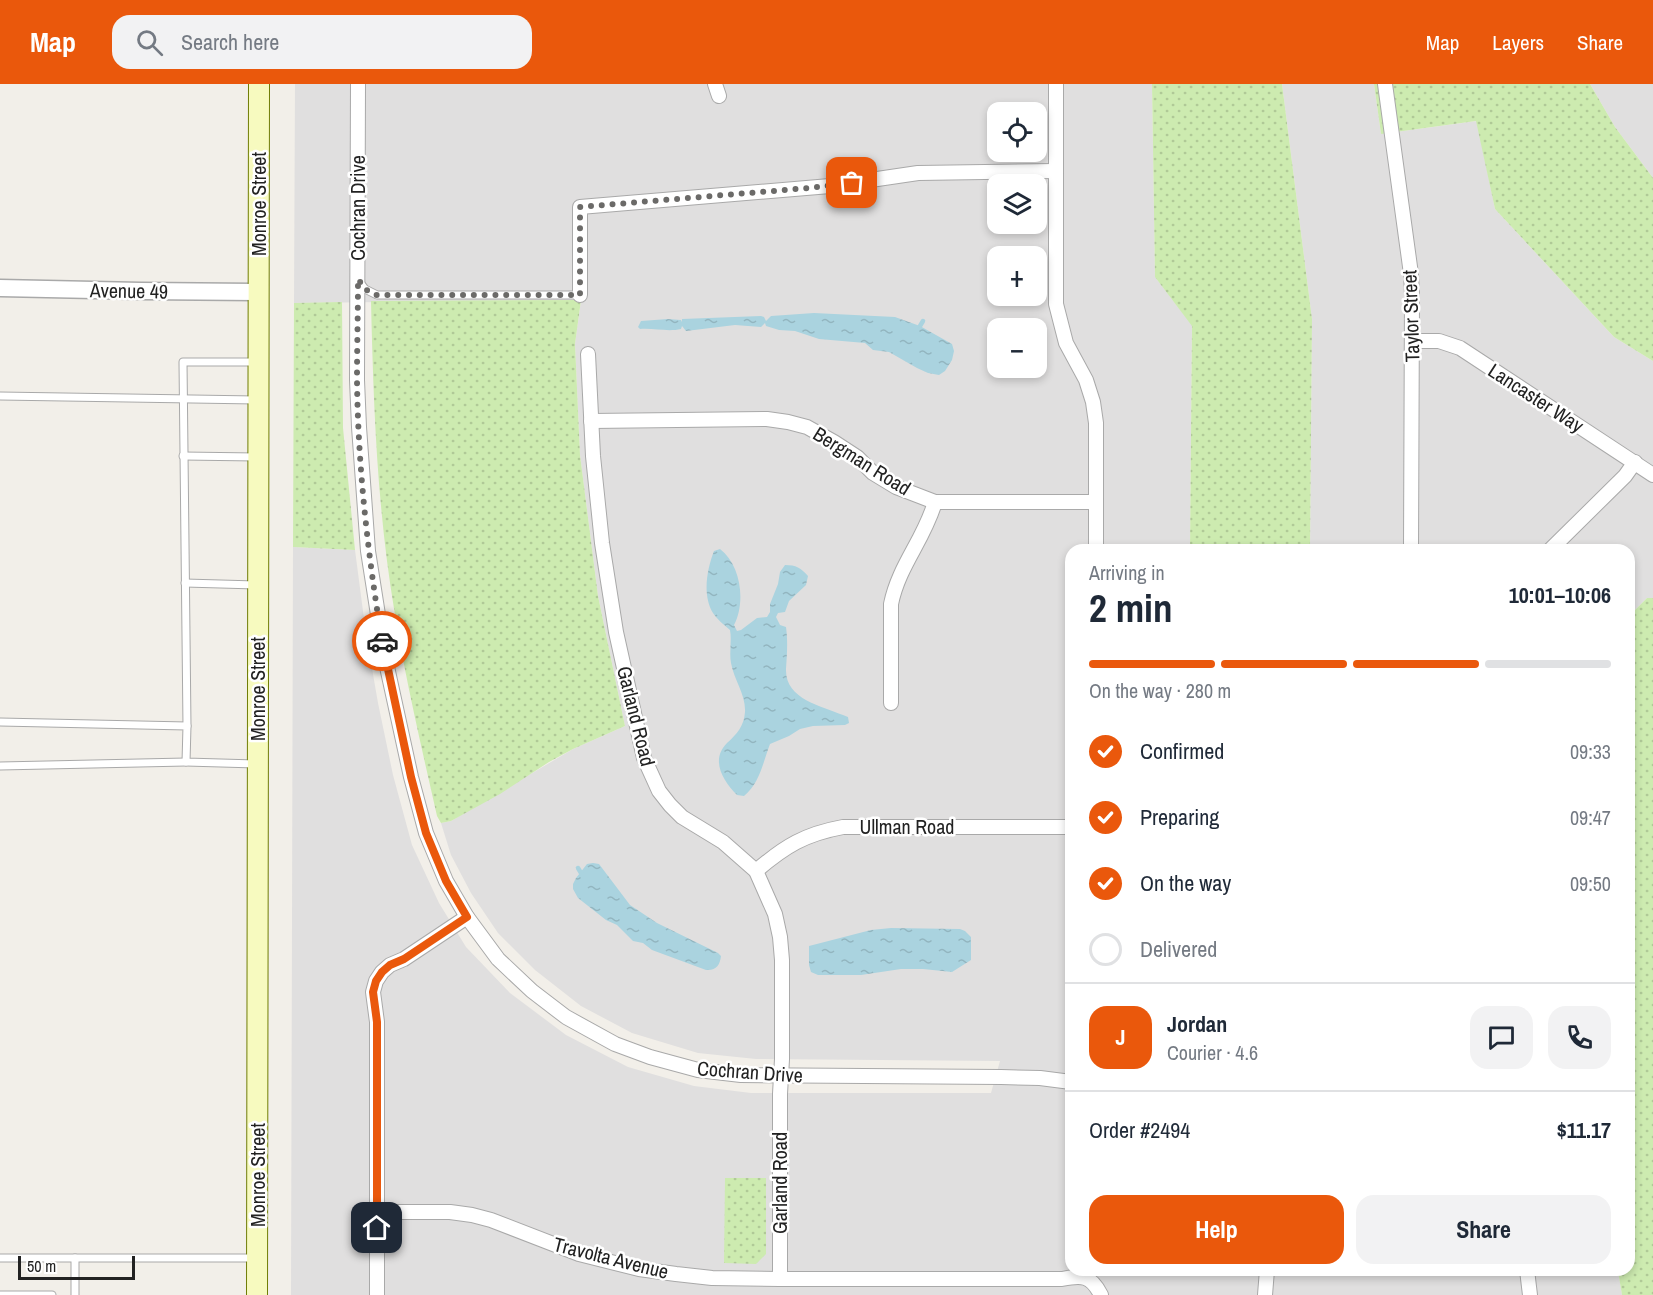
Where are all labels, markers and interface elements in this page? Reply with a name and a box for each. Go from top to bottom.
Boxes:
search box [112,15,532,69]
text: Map [30,23,76,61]
icon: search [133,26,166,59]
text: Search here [181,27,279,57]
text: Map [1426,28,1459,57]
text: Layers [1492,28,1544,57]
text: Share [1577,28,1623,57]
map controls [987,102,1047,378]
button: locate [987,102,1047,162]
street label: Monroe Street [245,152,272,256]
street label: Cochran Drive [344,155,371,261]
pin [826,157,877,208]
icon: bag [835,166,868,199]
button: layers [987,174,1047,234]
button: + [987,246,1047,306]
street label: Taylor Street [1395,269,1426,363]
street label: Avenue 49 [89,276,168,305]
button: − [987,318,1047,378]
street label: Lancaster Way [1483,357,1590,439]
street label: Bergman Road [808,420,916,501]
text: Arriving in [1089,559,1165,586]
text: 10:01–10:06 [1509,580,1611,610]
text: 2 min [1089,582,1173,634]
courier [352,611,412,671]
icon: car [366,625,399,658]
street label: Monroe Street [244,637,271,741]
street label: Garland Road [611,663,662,769]
text: On the way · 280 m [1089,677,1231,704]
icon: check [1089,735,1122,768]
text: Confirmed [1140,736,1224,766]
text: 09:33 [1570,738,1611,765]
icon: check [1089,801,1122,834]
text: Preparing [1140,802,1219,832]
text: 09:47 [1570,804,1611,831]
street label: Ullman Road [860,813,954,840]
icon: check [1089,867,1122,900]
text: On the way [1140,868,1231,898]
text: 09:50 [1570,870,1611,897]
text: Delivered [1140,934,1217,964]
button: chat [1470,1006,1533,1069]
button: phone [1548,1006,1611,1069]
text: Jordan [1167,1009,1227,1039]
text: J [1115,1022,1126,1052]
text: Courier · 4.6 [1167,1039,1258,1066]
street label: Cochran Drive [696,1054,804,1089]
text: Order #2494 [1089,1115,1190,1145]
text: $11.17 [1557,1115,1611,1145]
street label: Monroe Street [244,1123,271,1227]
street label: Garland Road [766,1132,793,1234]
button: Help [1089,1195,1344,1264]
button: Share [1356,1195,1611,1264]
pin [351,1202,402,1253]
icon: home [360,1211,393,1244]
street label: Travolta Avenue [551,1230,671,1285]
scale bar [18,1253,135,1280]
text: 50 m [27,1255,56,1277]

